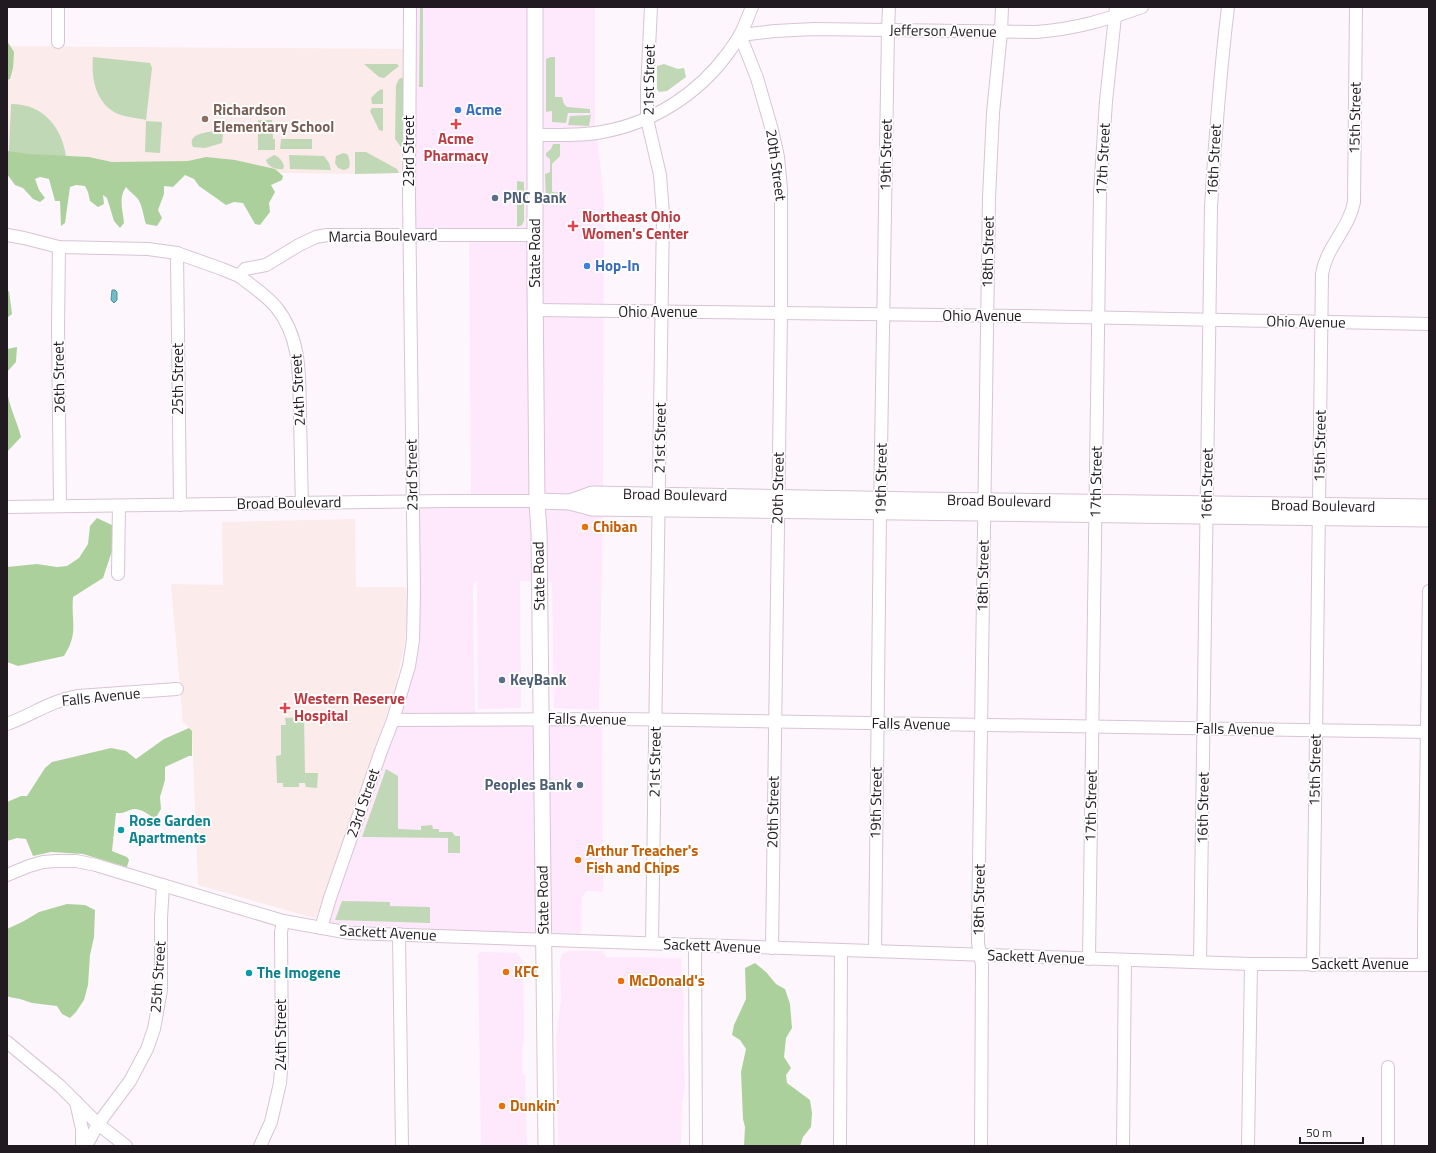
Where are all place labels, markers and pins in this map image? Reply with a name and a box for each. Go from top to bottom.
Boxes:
place label: Richardson Elementary School [213,98,334,138]
place label: Acme [466,98,502,121]
marker: Acme [453,105,463,115]
marker: Richardson Elementary School [200,114,210,124]
marker: Acme Pharmacy [451,119,461,129]
place label: Acme Pharmacy [424,127,489,167]
place label: PNC Bank [503,186,567,209]
marker: PNC Bank [490,193,500,203]
place label: Northeast Ohio Women's Center [582,205,689,245]
marker: Northeast Ohio Women's Center [567,220,579,232]
place label: Hop-In [595,254,640,277]
marker: Hop-In [582,261,592,271]
place label: Chiban [593,515,637,538]
marker: Chiban [580,522,590,532]
place label: KeyBank [510,668,567,691]
marker: KeyBank [497,675,507,685]
place label: Western Reserve Hospital [294,687,405,727]
marker: Western Reserve Hospital [279,702,291,714]
place label: Peoples Bank [484,773,572,796]
marker: Peoples Bank [575,780,585,790]
place label: Rose Garden Apartments [129,809,211,849]
marker: Rose Garden Apartments [116,825,126,835]
place label: Arthur Treacher's Fish and Chips [586,839,698,879]
marker: Arthur Treacher's Fish and Chips [573,855,583,865]
place label: KFC [514,960,539,983]
place label: The Imogene [257,961,341,984]
marker: KFC [501,967,511,977]
marker: The Imogene [244,968,254,978]
place label: McDonald's [629,969,705,992]
marker: McDonald's [616,976,626,986]
place label: Dunkin' [510,1094,560,1117]
marker: Dunkin' [497,1101,507,1111]

